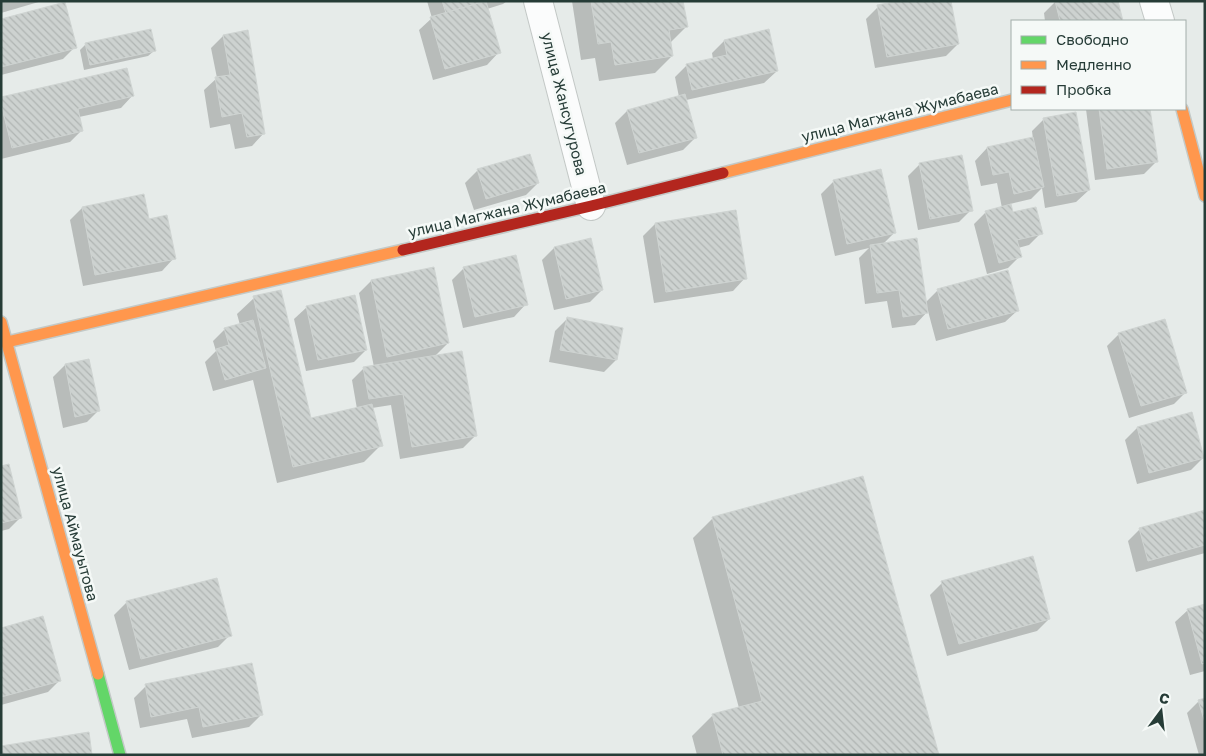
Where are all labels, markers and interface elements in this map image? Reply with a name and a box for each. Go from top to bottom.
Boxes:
legend [1011,20,1186,110]
street label: улица Жансугурова [538,30,591,177]
text: Свободно [1056,30,1129,48]
text: Медленно [1056,55,1132,73]
street label: улица Магжана Жумабаева [799,79,1000,145]
text: Пробка [1056,80,1111,98]
street label: улица Магжана Жумабаева [406,178,607,241]
street label: улица Аймауытова [49,465,103,603]
north arrow [1136,686,1186,736]
text: С [1157,688,1172,707]

